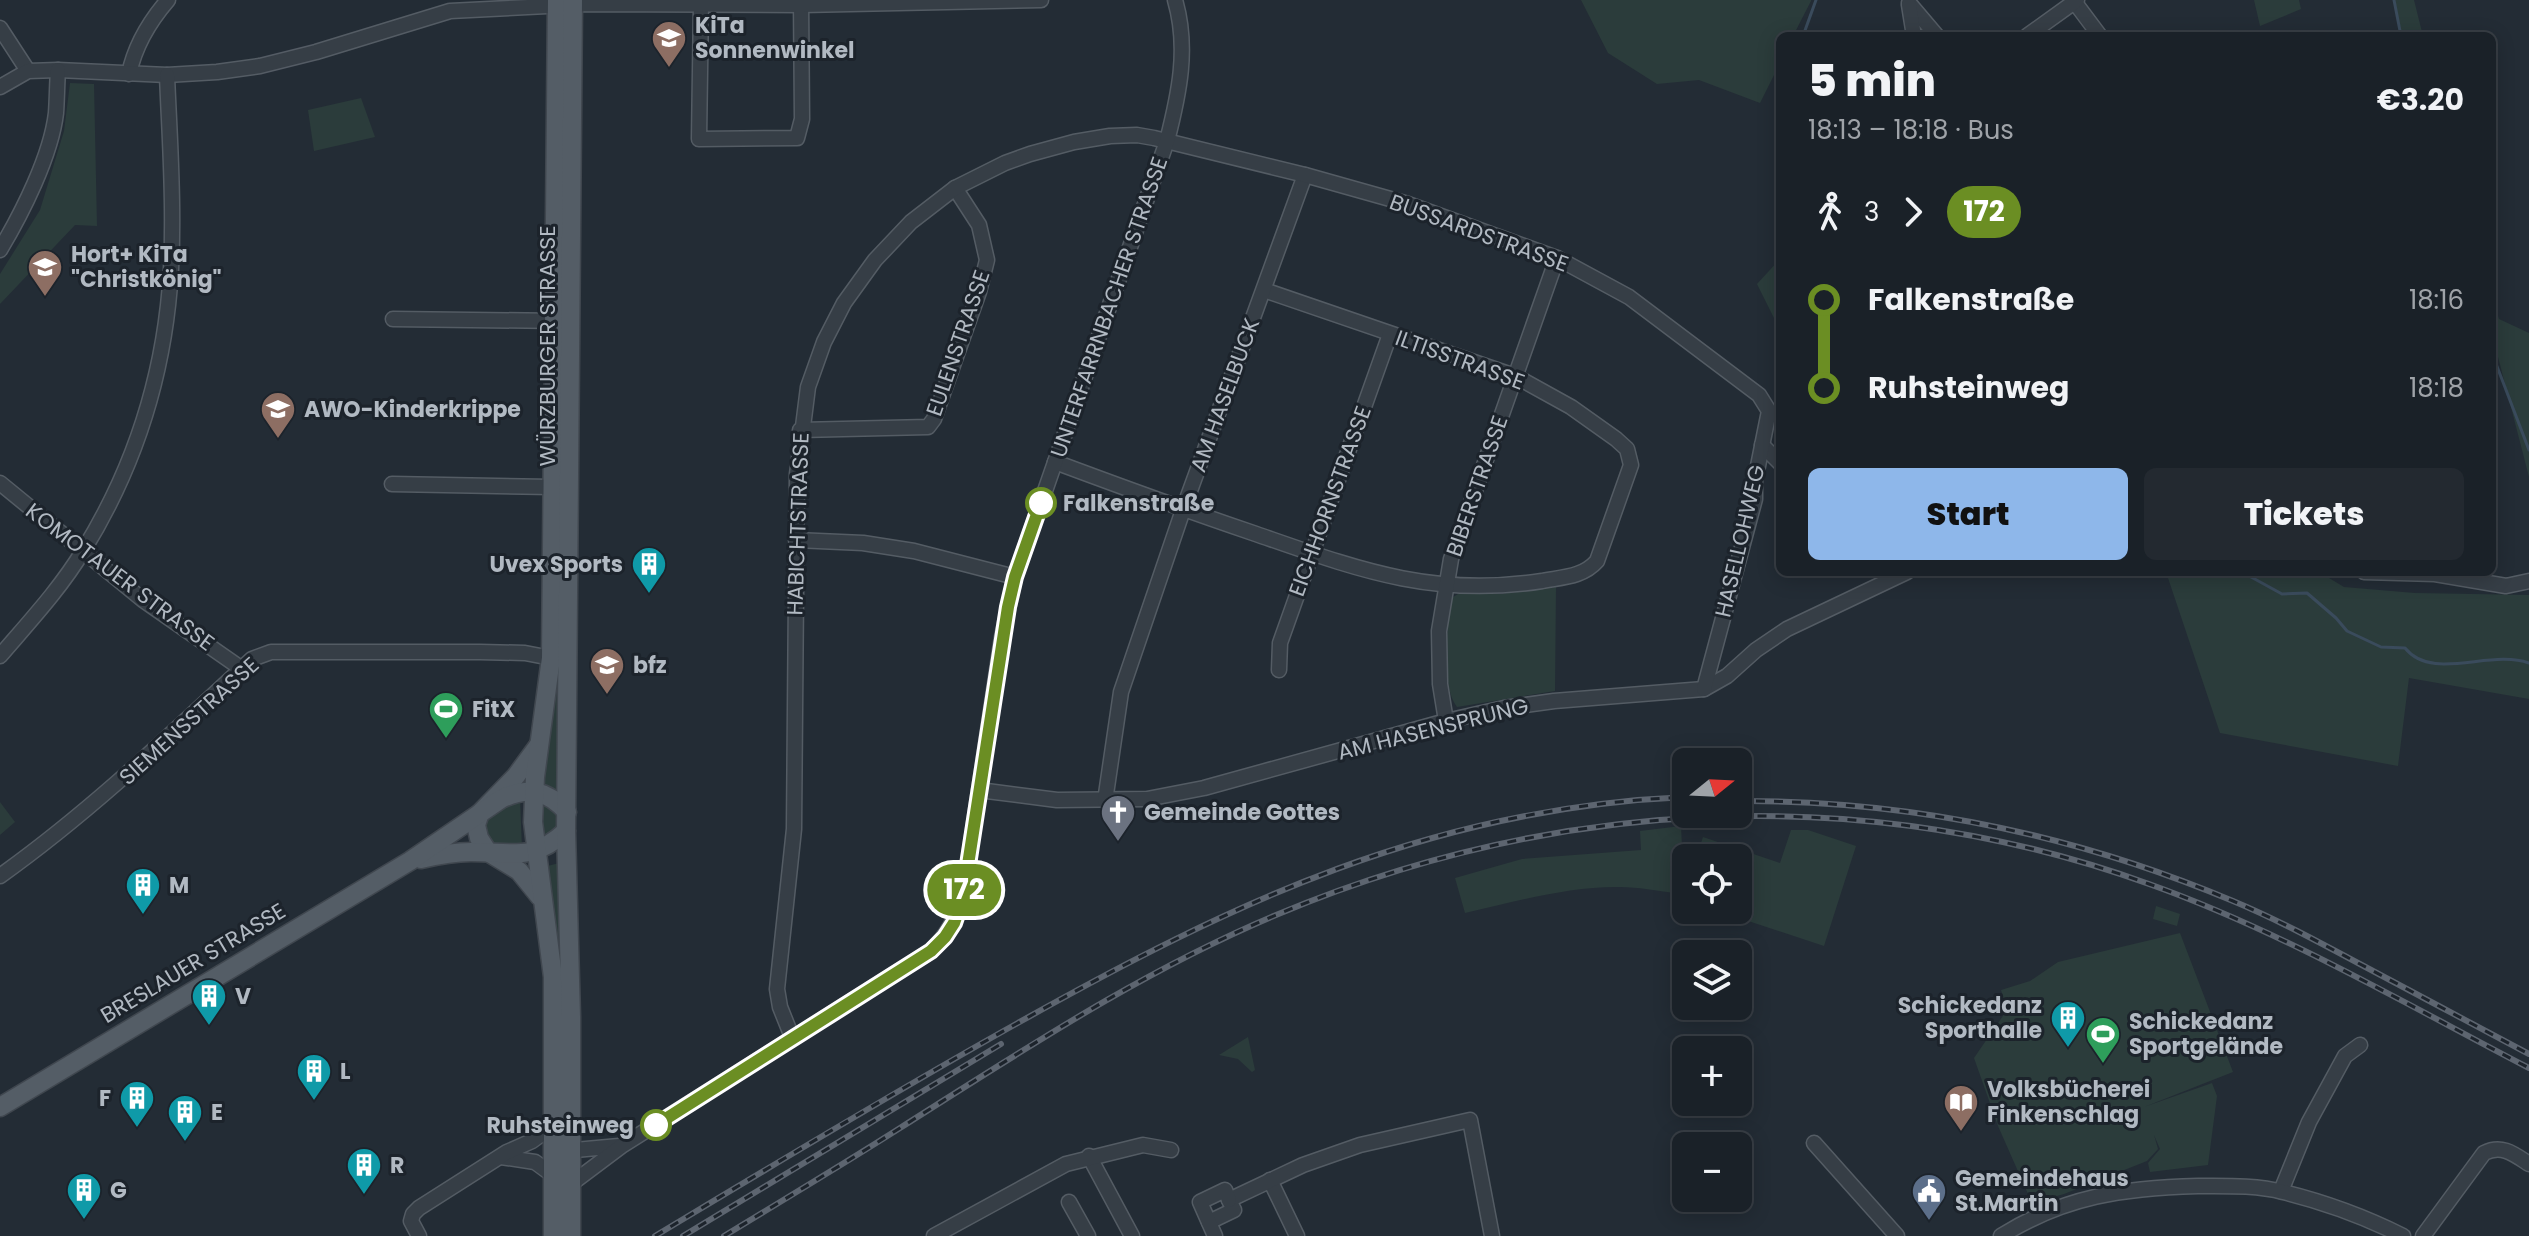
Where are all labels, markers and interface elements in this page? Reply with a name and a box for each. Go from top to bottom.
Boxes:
place label: KiTa Sonnenwinkel [695,10,855,66]
school or university icon: KiTa Sonnenwinkel [650,19,688,69]
text: 5 min [1808,50,1936,111]
text: €3.20 [2377,78,2464,121]
text: 18:13 – 18:18 · Bus [1808,112,2014,148]
street label: UNTERFARRNBACHER STRASSE [1043,152,1175,462]
street label: BUSSARDSTRASSE [1385,186,1573,280]
icon: walk [1808,190,1852,234]
icon: forward [1891,190,1935,234]
text: 172 [1963,192,2005,231]
text: 3 [1864,194,1879,230]
street label: WÜRZBURGER STRASSE [532,225,563,467]
place label: Hort+ KiTa "Christkönig" [71,239,222,295]
school or university icon: Hort+ KiTa "Christkönig" [26,248,64,298]
street label: EULENSTRASSE [919,266,997,420]
text: Falkenstraße [1868,278,2074,321]
text: 18:16 [2409,282,2464,318]
street label: AM HASELBUCK [1183,314,1267,476]
street label: ILTISSTRASSE [1391,322,1529,398]
text: Ruhsteinweg [1868,366,2069,409]
text: 18:18 [2409,370,2464,406]
school or university icon: AWO-Kinderkrippe [259,390,297,440]
place label: AWO-Kinderkrippe [304,394,521,425]
street label: EICHHORNSTRASSE [1281,402,1379,600]
street label: BIBERSTRASSE [1438,411,1516,561]
street label: HABICHTSTRASSE [779,432,817,616]
street label: HASELLOHWEG [1707,462,1773,620]
button: Start [1808,468,2128,560]
button: Tickets [2144,468,2464,560]
marker: Falkenstraße [1026,488,1056,518]
place label: Falkenstraße [1063,488,1214,519]
street label: KOMOTAUER STRASSE [19,496,221,658]
building icon: Uvex Sports [630,545,668,595]
place label: Uvex Sports [489,549,623,580]
school or university icon: bfz [588,646,626,696]
street label: SIEMENSSTRASSE [112,650,266,792]
place label: bfz [633,650,667,681]
sports icon: FitX [427,690,465,740]
street label: AM HASENSPRUNG [1334,690,1532,768]
place label: FitX [472,694,515,725]
north arrow [1672,748,1752,828]
map controls [1672,748,1752,1212]
church icon: Gemeinde Gottes [1099,793,1137,843]
place label: Gemeinde Gottes [1144,797,1340,828]
button: locate [1672,844,1752,924]
line badge: 172 [918,864,1010,916]
building icon: M [124,866,162,916]
place label: M [169,870,189,901]
text: 172 [943,870,985,909]
street label: BRESLAUER STRASSE [95,895,291,1031]
button: layers [1672,940,1752,1020]
building icon: V [190,977,228,1027]
place label: V [235,981,251,1012]
place label: Schickedanz Sporthalle [1898,990,2042,1046]
building icon: Schickedanz Sporthalle [2049,999,2087,1049]
place label: Schickedanz Sportgelände [2129,1006,2283,1062]
sports icon: Schickedanz Sportgelände [2084,1015,2122,1065]
button: + [1672,1036,1752,1116]
building icon: L [295,1052,333,1102]
place label: L [340,1056,351,1087]
place label: Volksbücherei Finkenschlag [1987,1074,2150,1130]
building icon: F [118,1079,156,1129]
place label: F [99,1083,111,1114]
library icon: Volksbücherei Finkenschlag [1942,1083,1980,1133]
building icon: E [166,1093,204,1143]
place label: E [211,1097,223,1128]
place label: Ruhsteinweg [486,1110,634,1141]
marker: Ruhsteinweg [641,1110,671,1140]
button: − [1672,1132,1752,1212]
building icon: R [345,1146,383,1196]
place label: R [390,1150,404,1181]
place label: Gemeindehaus St.Martin [1955,1163,2129,1219]
building icon: G [65,1171,103,1221]
public building icon: Gemeindehaus St.Martin [1910,1172,1948,1222]
place label: G [110,1175,127,1206]

